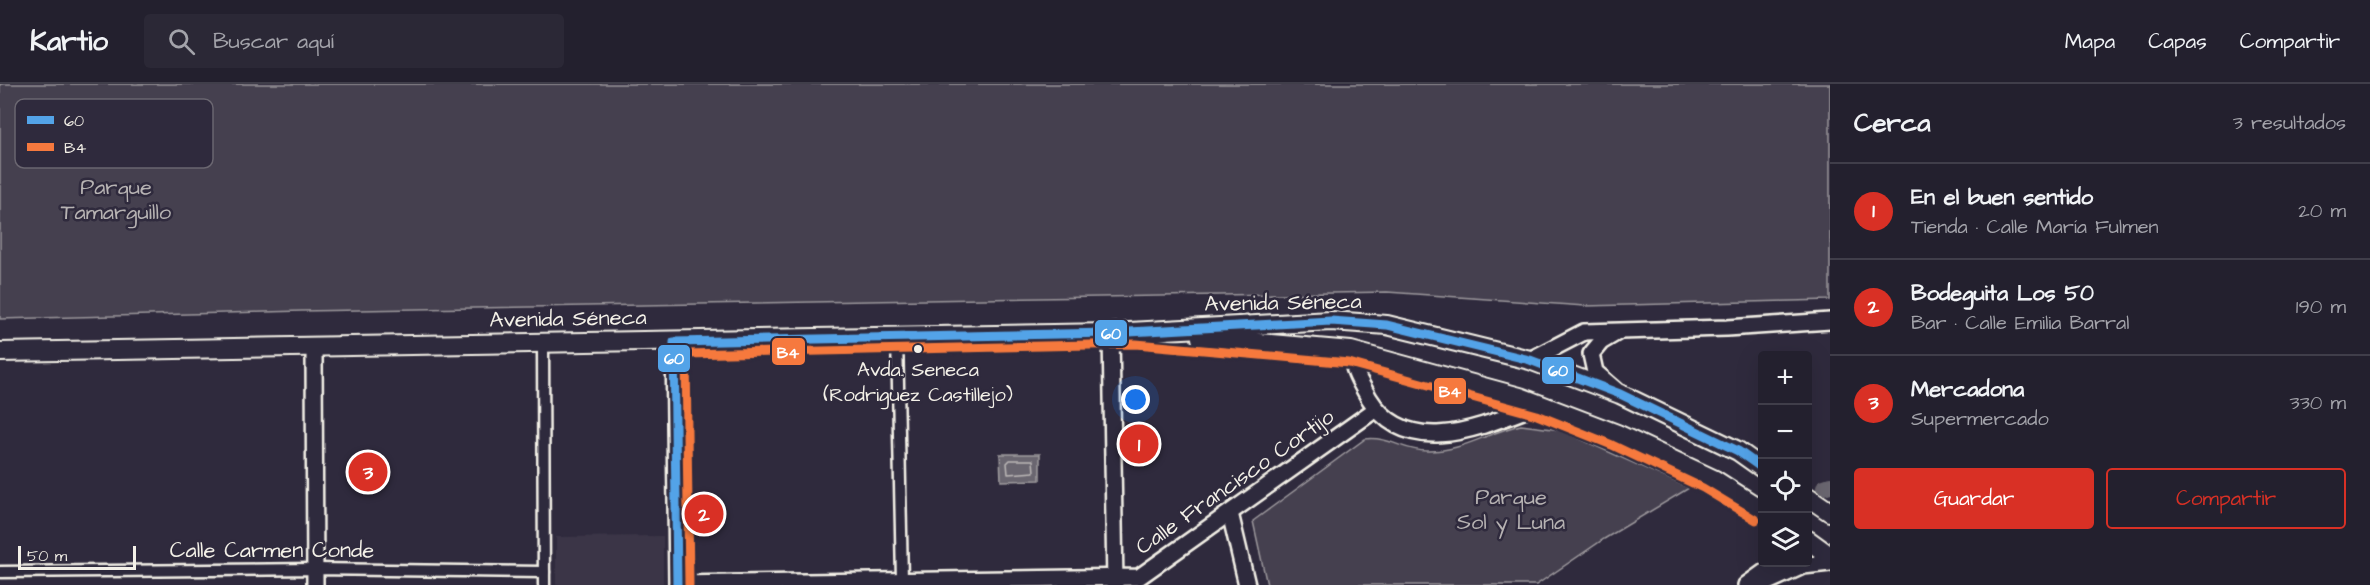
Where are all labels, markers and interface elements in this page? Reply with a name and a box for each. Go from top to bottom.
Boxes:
search box [144,14,564,68]
text: Kartio [30,22,108,61]
icon: search [165,25,198,58]
text: Buscar aquí [213,26,334,57]
text: Mapa [2065,27,2115,56]
text: Capas [2148,27,2207,56]
text: Compartir [2240,27,2340,56]
legend [15,99,213,168]
text: Cerca [1854,105,1931,141]
text: 3 resultados [2233,109,2346,137]
text: 60 [64,110,84,132]
text: B4 [64,137,86,159]
park label: Parque Tamarguillo [61,172,172,229]
text: En el buen sentido [1911,182,2093,213]
text: 1 [1872,197,1875,225]
text: 20 m [2298,197,2346,225]
text: Tienda · Calle María Fulmen [1911,213,2159,241]
text: Bodeguita Los 50 [1911,278,2094,309]
street label: Avenida Séneca [1204,286,1362,320]
text: 2 [1868,293,1879,321]
text: 190 m [2296,293,2346,321]
street label: Avenida Séneca [489,302,647,336]
text: Bar · Calle Emilia Barral [1911,309,2129,337]
line badge: 60 [1094,319,1128,347]
text: 60 [1101,323,1121,345]
line badge: B4 [771,337,806,366]
text: B4 [777,342,799,364]
marker: Avda. Seneca (Rodriguez Castillejo) [912,343,924,355]
line badge: 60 [657,344,691,373]
text: 60 [664,348,684,370]
map controls [1758,351,1812,567]
button: + [1758,351,1812,405]
place label: Avda. Seneca (Rodriguez Castillejo) [823,356,1013,410]
line badge: 60 [1541,356,1575,385]
text: 60 [1548,360,1568,382]
text: Mercadona [1911,374,2024,405]
line badge: B4 [1433,377,1467,405]
text: B4 [1439,381,1461,403]
your location [1121,385,1150,414]
text: 3 [1868,389,1879,417]
text: 330 m [2289,389,2346,417]
street label: Calle Francisco Cortijo [1129,401,1341,562]
button: − [1758,405,1812,459]
text: Supermercado [1911,405,2049,433]
pin: 1 [1120,422,1158,466]
pin: 3 [348,450,388,494]
button: locate [1758,459,1812,513]
button: Guardar [1854,468,2094,529]
button: Compartir [2106,468,2346,529]
park label: Parque Sol y Luna [1457,482,1565,539]
pin: 2 [684,492,724,536]
button: layers [1758,513,1812,567]
street label: Calle Carmen Conde [170,535,374,566]
scale bar [18,543,136,570]
text: 50 m [27,545,67,567]

